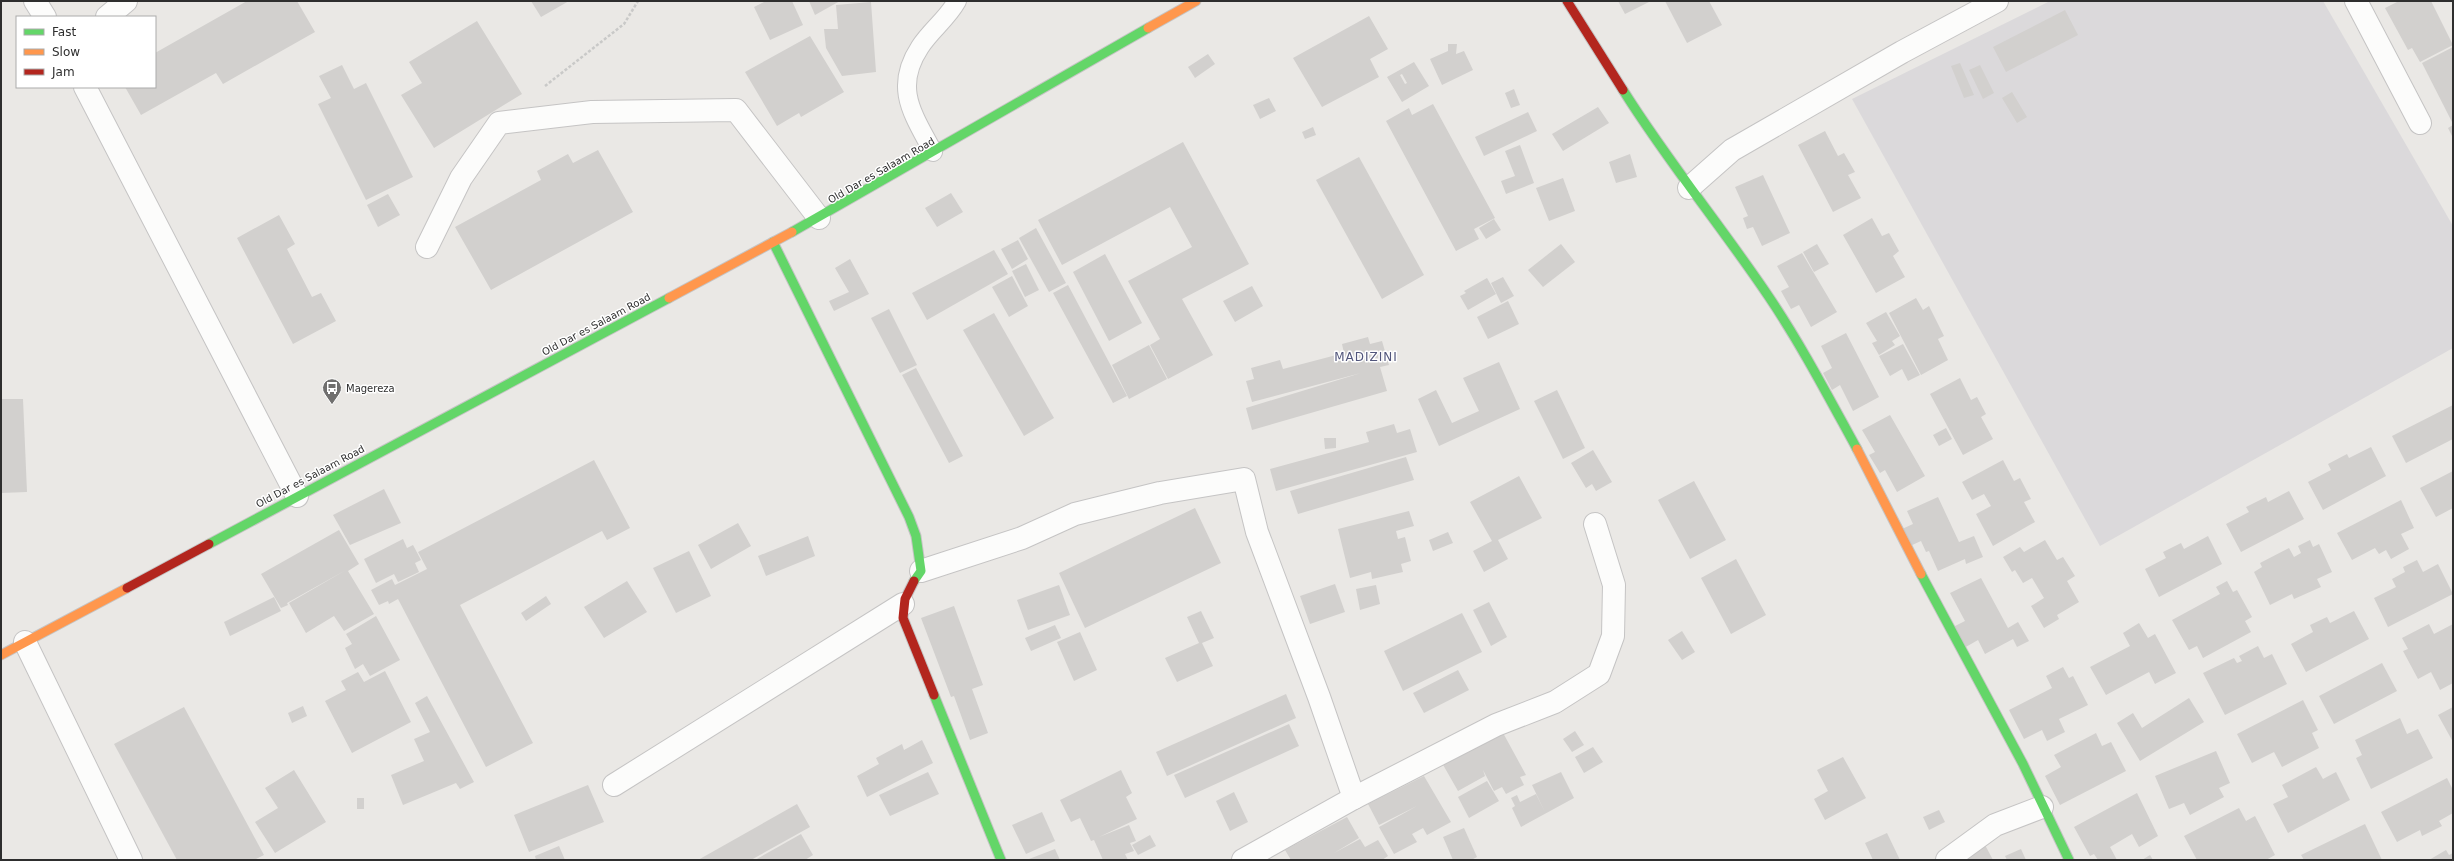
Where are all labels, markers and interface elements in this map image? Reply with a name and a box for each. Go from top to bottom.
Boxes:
legend [16,16,156,88]
text: Fast [52,25,76,39]
text: Slow [52,45,80,59]
text: Jam [51,65,75,79]
street label: Old Dar es Salaam Road [826,135,937,206]
street label: Old Dar es Salaam Road [540,291,652,358]
district label: MADIZINI [1334,350,1398,364]
bus stop icon: Magereza [321,377,343,405]
place label: Magereza [346,383,395,394]
street label: Old Dar es Salaam Road [254,443,366,510]

